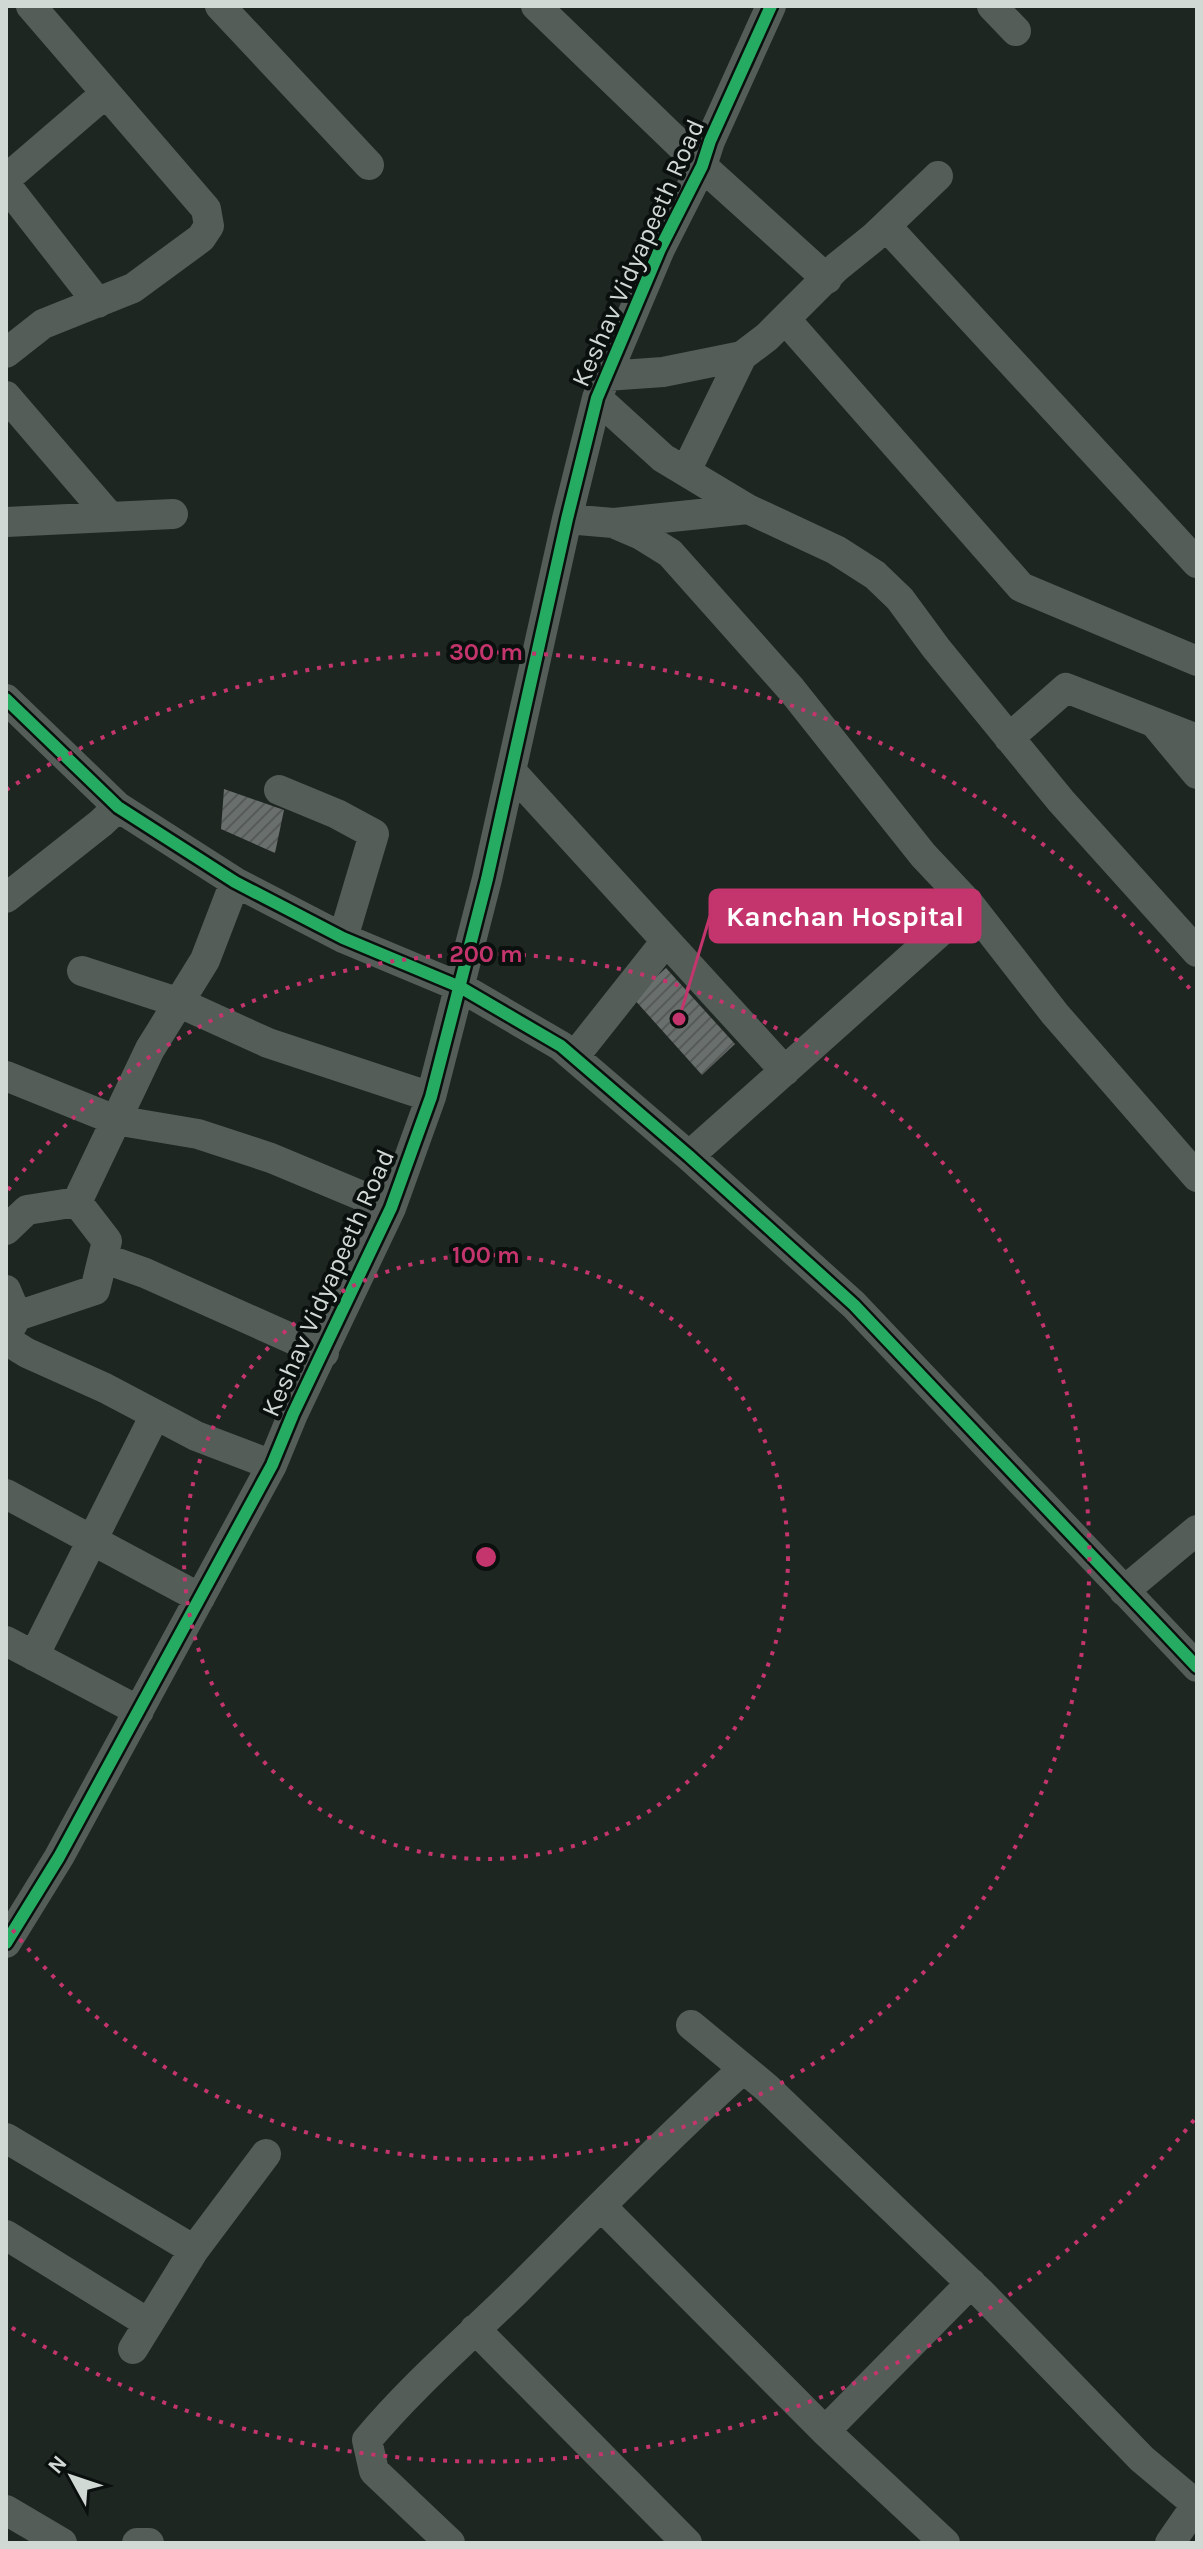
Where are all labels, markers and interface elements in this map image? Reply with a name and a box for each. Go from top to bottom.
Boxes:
street label: Keshav Vidyapeeth Road [565,114,711,392]
text: 300 m [449,638,523,666]
callout: Kanchan Hospital [710,890,980,942]
text: Kanchan Hospital [726,900,964,933]
text: 200 m [449,940,523,968]
street label: Keshav Vidyapeeth Road [255,1144,401,1422]
text: 100 m [452,1241,520,1269]
centre of rings [472,1543,500,1571]
north arrow [32,2437,112,2517]
text: N [42,2450,72,2479]

